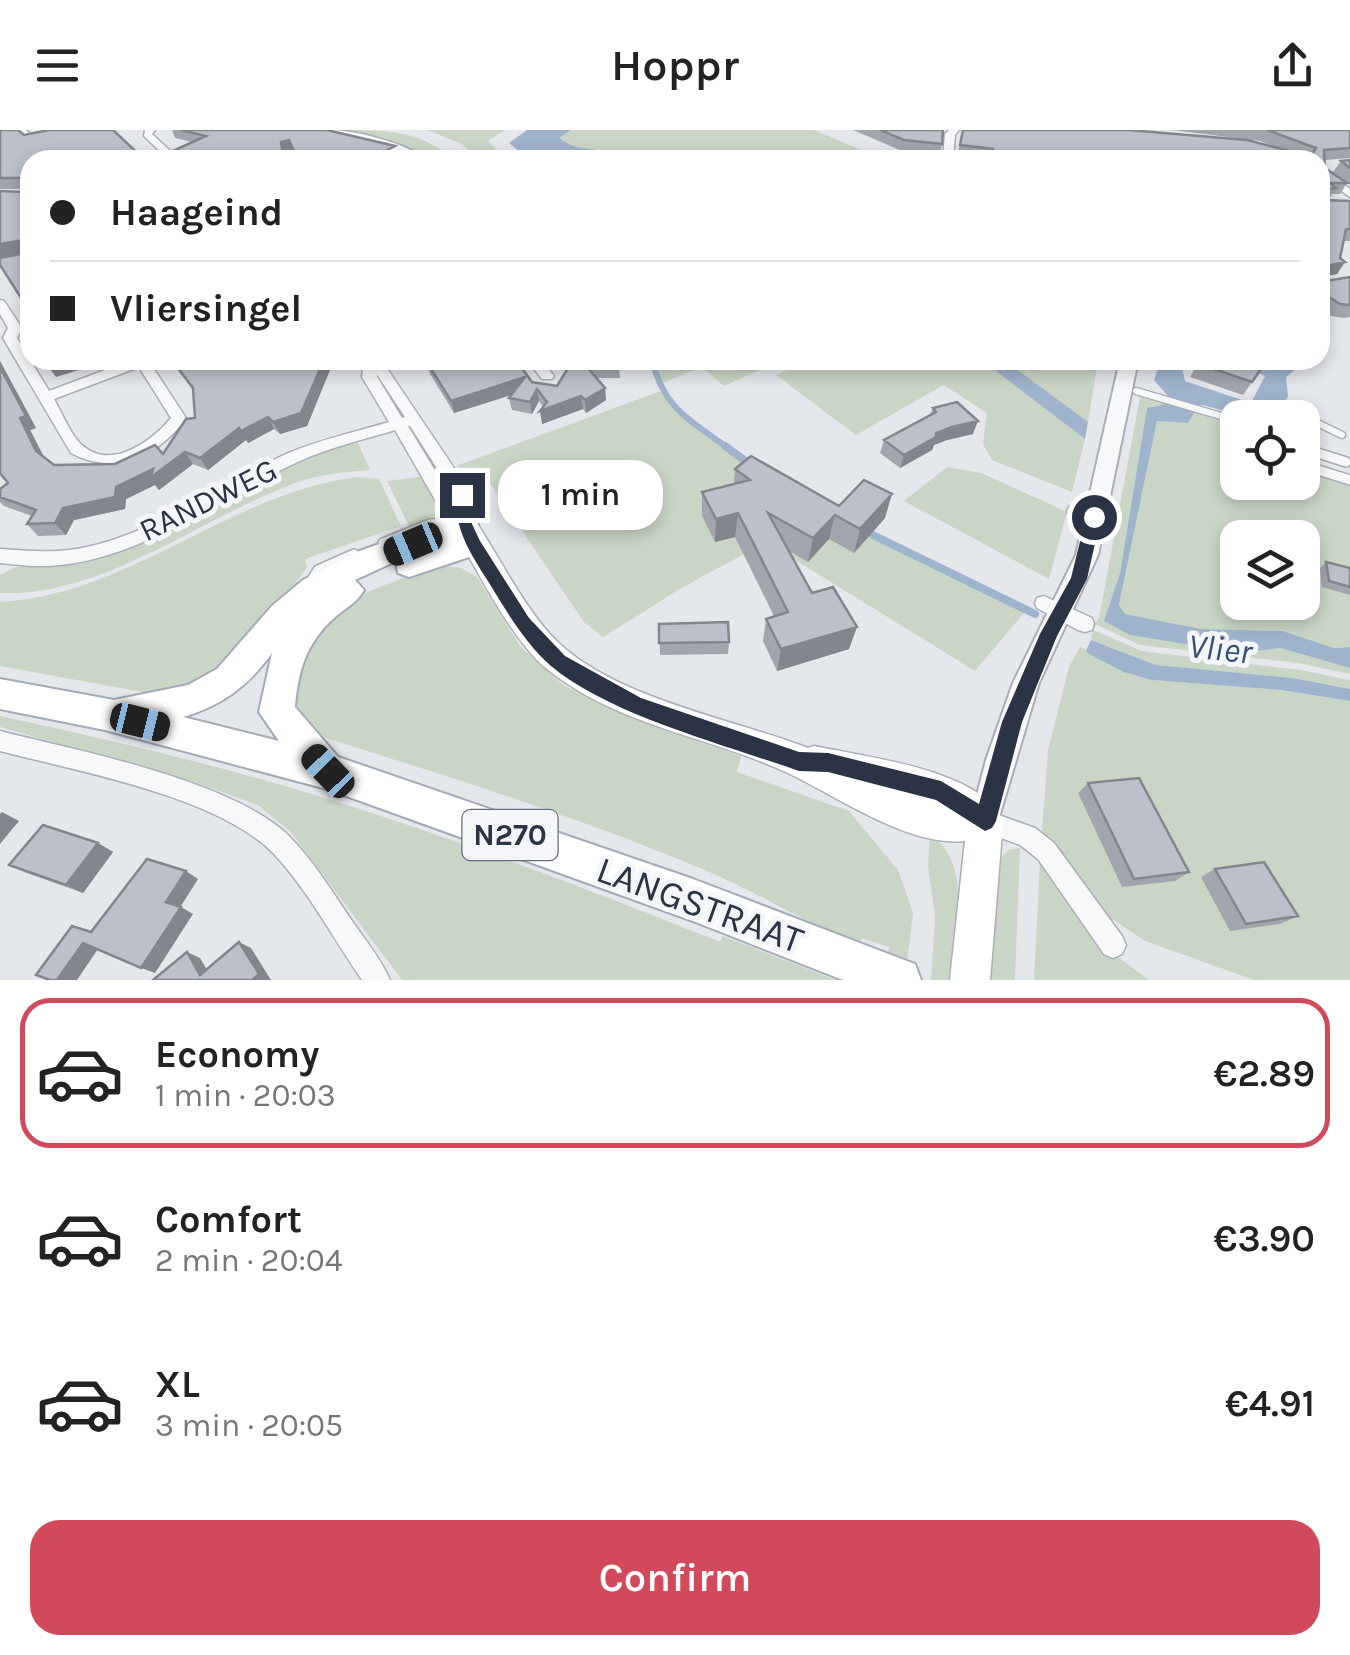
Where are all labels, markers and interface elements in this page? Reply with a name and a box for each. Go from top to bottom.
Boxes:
icon: menu [30,38,85,93]
icon: share [1265,38,1320,93]
text: Hoppr [611,39,739,91]
text: Haageind [110,190,283,235]
text: Vliersingel [110,286,302,331]
map controls [1220,400,1320,620]
button: locate [1220,400,1320,500]
street label: RANDWEG [133,451,283,549]
callout: 1 min [497,460,662,530]
route end [440,473,485,518]
text: 1 min [541,476,620,513]
route start [1072,495,1117,540]
car [380,518,446,570]
button: layers [1220,520,1320,620]
water label: Vlier [1186,625,1255,673]
car [107,700,173,744]
car [296,739,360,803]
road number: N270 [462,810,558,860]
street label: LANGSTRAAT [591,847,809,963]
icon: car [35,1028,125,1118]
text: Economy [155,1032,319,1077]
text: €2.89 [1214,1051,1315,1096]
text: 1 min · 20:03 [155,1077,336,1114]
icon: car [35,1193,125,1283]
text: Comfort [155,1197,302,1242]
text: €3.90 [1214,1216,1315,1261]
text: 2 min · 20:04 [155,1242,343,1279]
icon: car [35,1358,125,1448]
text: XL [155,1362,200,1407]
text: €4.91 [1225,1381,1315,1426]
text: 3 min · 20:05 [155,1407,343,1444]
button: Confirm [30,1520,1320,1635]

